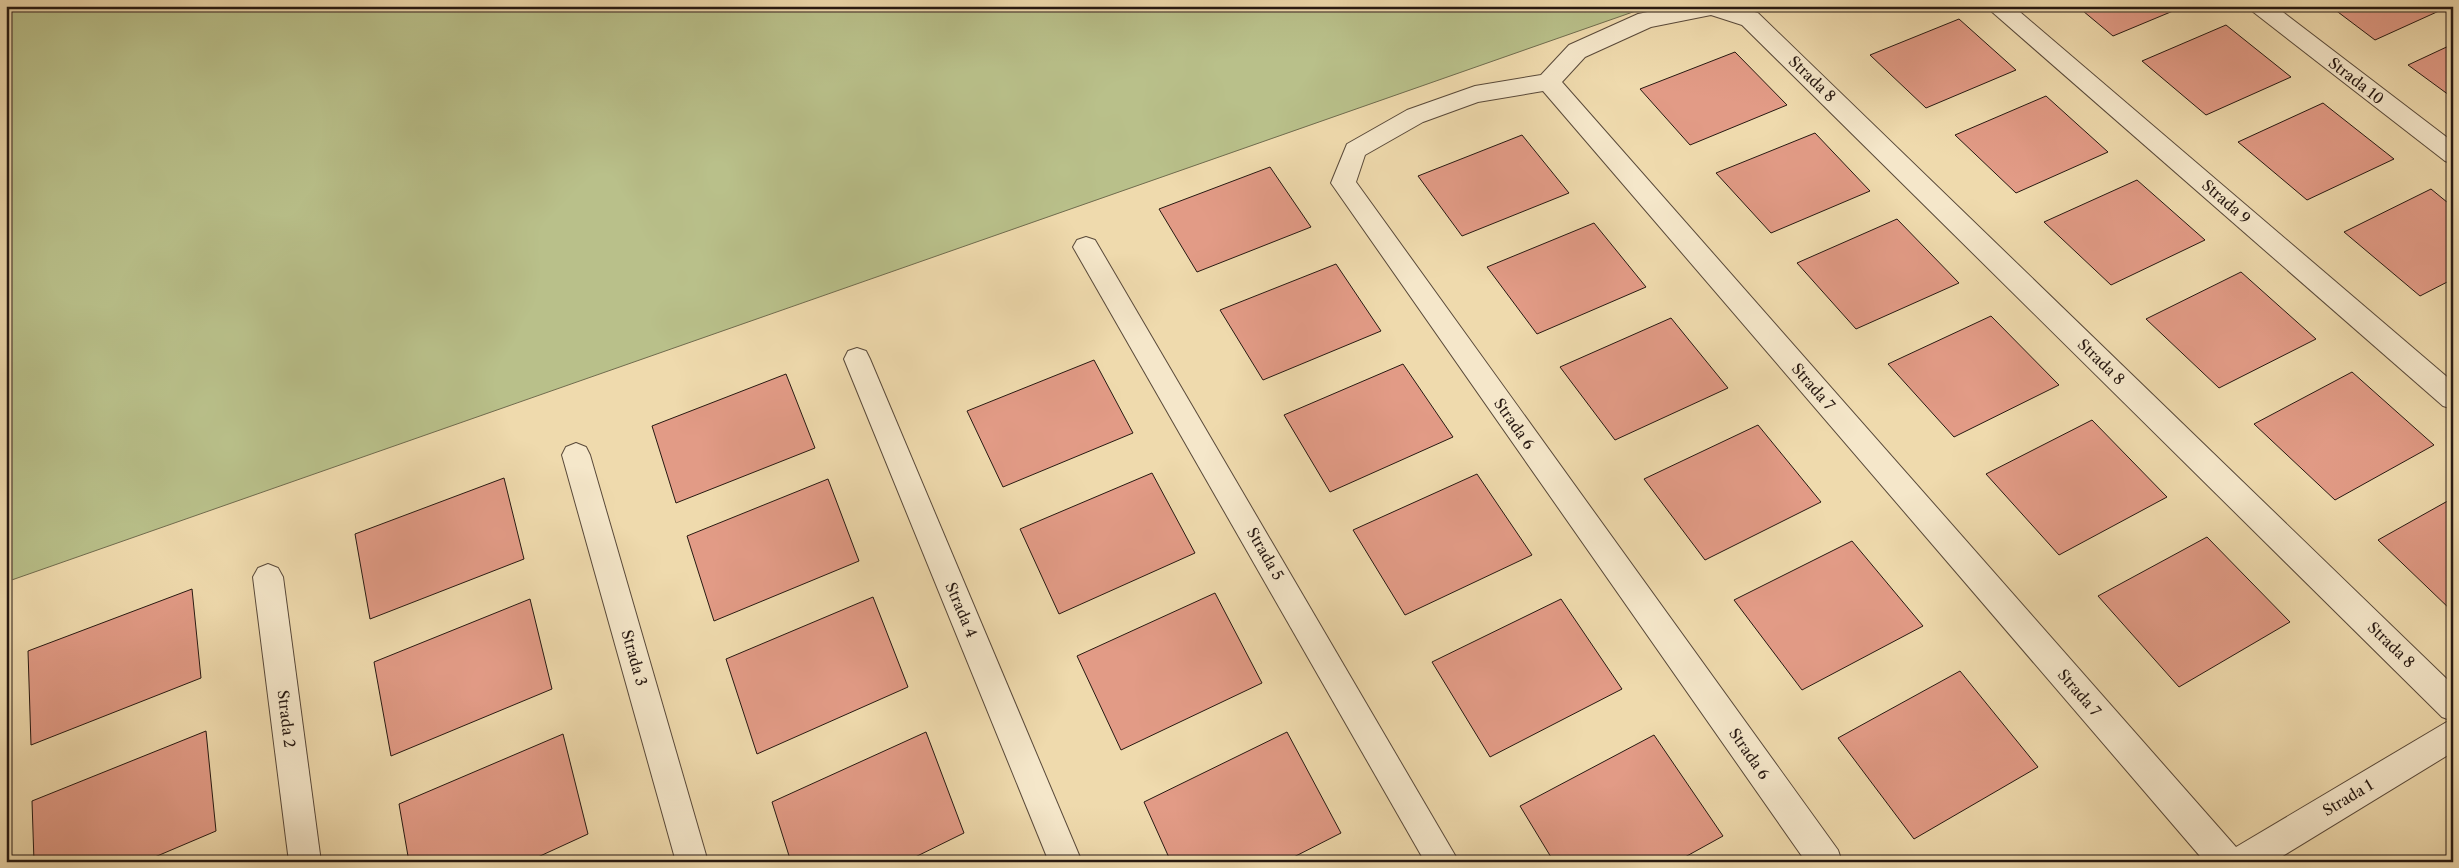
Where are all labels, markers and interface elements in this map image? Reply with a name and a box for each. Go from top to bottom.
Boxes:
street label: Strada 8 [1785,52,1840,106]
street label: Strada 10 [2325,53,2388,108]
street label: Strada 9 [2198,175,2254,228]
street label: Strada 8 [2074,335,2129,389]
street label: Strada 7 [1788,359,1840,415]
street label: Strada 6 [1490,394,1539,453]
street label: Strada 5 [1243,524,1288,583]
street label: Strada 4 [941,579,982,640]
street label: Strada 8 [2364,618,2419,672]
street label: Strada 3 [617,628,652,688]
street label: Strada 7 [2054,665,2106,721]
street label: Strada 2 [274,689,299,749]
street label: Strada 6 [1725,724,1774,783]
street label: Strada 1 [2319,775,2377,820]

